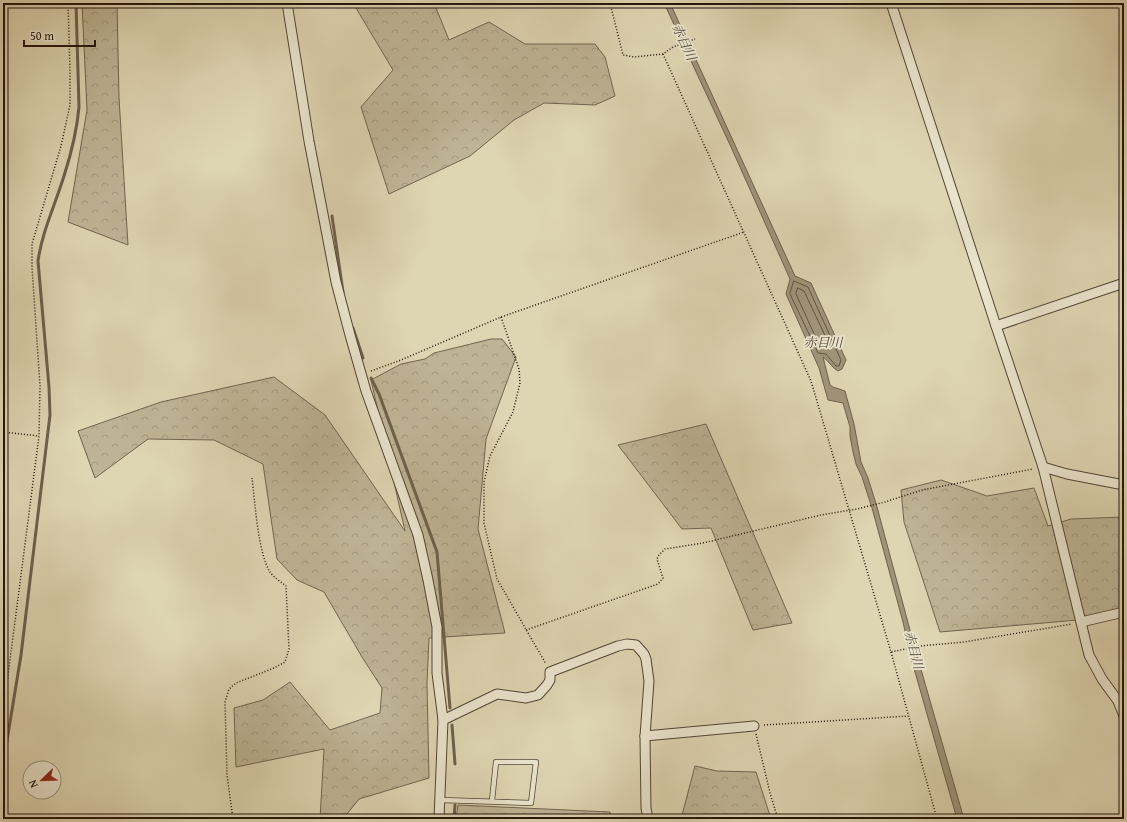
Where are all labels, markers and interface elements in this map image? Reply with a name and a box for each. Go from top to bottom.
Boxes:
water label: 赤目川 [667,20,702,65]
scale bar [24,22,95,48]
text: 50 m [30,27,54,44]
water label: 赤目川 [803,333,844,352]
water label: 赤目川 [900,629,929,673]
north arrow [22,760,62,800]
text: N [24,777,42,790]

